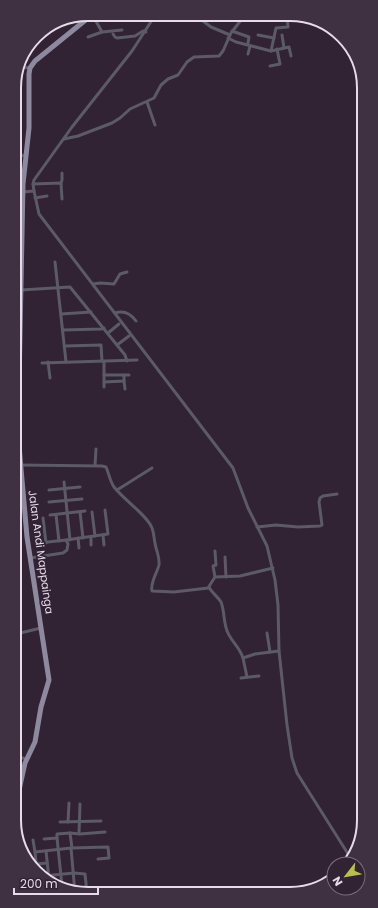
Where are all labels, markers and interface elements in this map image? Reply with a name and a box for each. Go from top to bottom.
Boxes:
street label: Jalan Andi Mappainga [24,489,58,615]
north arrow [326,856,366,896]
scale bar [14,870,98,896]
text: N [328,873,346,889]
text: 200 m [20,875,58,892]

